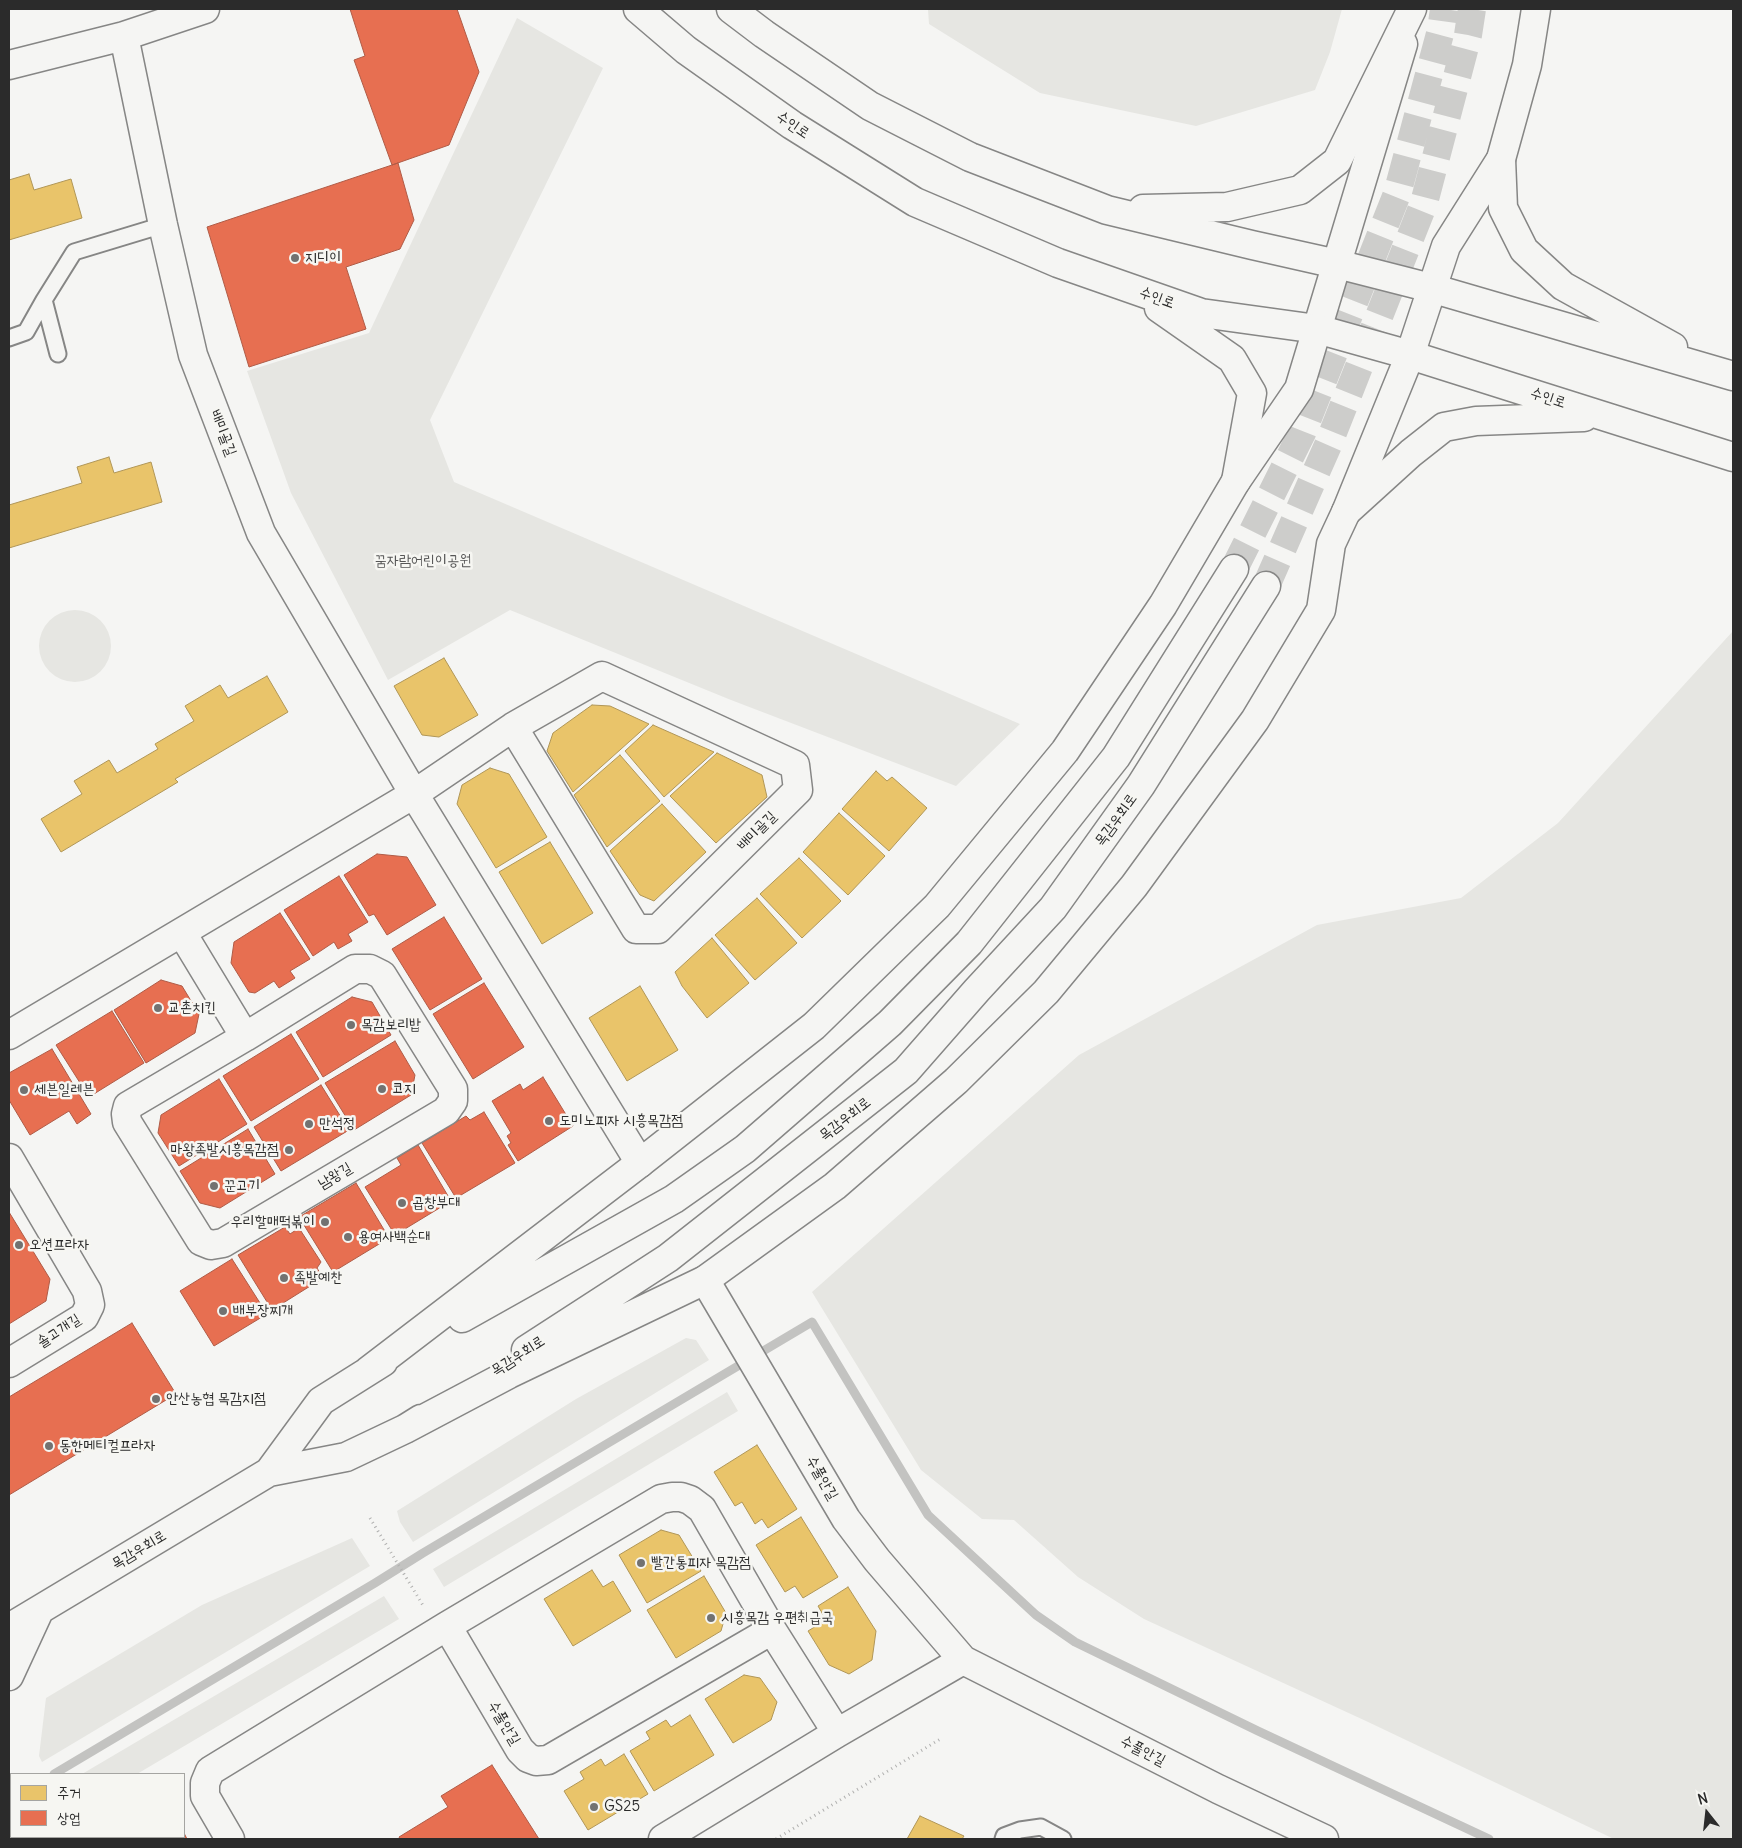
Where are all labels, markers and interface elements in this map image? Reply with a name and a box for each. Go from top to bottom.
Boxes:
street label: 수인로 [773,107,813,143]
place label: 지디이 [305,249,341,267]
marker: 지디이 [289,252,301,264]
street label: 수인로 [1137,283,1177,313]
street label: 수인로 [1528,384,1568,412]
street label: 배미골길 [206,407,240,459]
park label: 꿈자람어린이공원 [375,552,471,570]
street label: 목감우회로 [1091,790,1141,850]
street label: 배미골길 [734,808,780,854]
place label: 교촌치킨 [168,999,216,1017]
marker: 교촌치킨 [152,1002,164,1014]
place label: 목감보리밥 [361,1016,421,1034]
marker: 목감보리밥 [345,1019,357,1031]
place label: 코지 [392,1080,416,1098]
place label: 세븐일레븐 [34,1081,94,1099]
marker: 코지 [376,1083,388,1095]
marker: 세븐일레븐 [18,1084,30,1096]
street label: 목감우회로 [816,1093,874,1145]
place label: 도미노피자 시흥목감점 [559,1112,683,1130]
place label: 만석정 [319,1115,355,1133]
marker: 도미노피자 시흥목감점 [543,1115,555,1127]
marker: 만석정 [303,1118,315,1130]
place label: 마왕족발시흥목감점 [170,1141,279,1159]
marker: 마왕족발시흥목감점 [283,1144,295,1156]
street label: 남왕길 [315,1159,355,1193]
place label: 꾼고기 [224,1177,260,1195]
marker: 꾼고기 [208,1180,220,1192]
place label: 곱창부대 [412,1194,460,1212]
marker: 곱창부대 [396,1197,408,1209]
place label: 우리할매떡볶이 [231,1213,315,1231]
marker: 우리할매떡볶이 [319,1216,331,1228]
place label: 용여사백순대 [358,1228,430,1246]
marker: 용여사백순대 [342,1231,354,1243]
place label: 오션프라자 [29,1236,89,1254]
marker: 오션프라자 [13,1239,25,1251]
place label: 족발예찬 [294,1269,342,1287]
marker: 족발예찬 [278,1272,290,1284]
place label: 배부장찌개 [233,1302,293,1320]
marker: 배부장찌개 [217,1305,229,1317]
street label: 솔고개길 [34,1310,84,1352]
street label: 목감우회로 [488,1332,548,1380]
place label: 안산농협 목감지점 [166,1390,266,1408]
marker: 안산농협 목감지점 [150,1393,162,1405]
place label: 동한메티컬프라자 [59,1437,156,1455]
marker: 동한메티컬프라자 [43,1440,55,1452]
street label: 수풀안길 [802,1453,842,1503]
street label: 목감우회로 [108,1527,170,1573]
place label: 빨간통피자 목감점 [651,1554,751,1572]
marker: 빨간통피자 목감점 [635,1557,647,1569]
place label: 시흥목감 우편취급국 [721,1609,833,1627]
marker: 시흥목감 우편취급국 [705,1612,717,1624]
street label: 수풀안길 [484,1698,524,1748]
street label: 수풀안길 [1117,1732,1169,1770]
legend [10,1773,185,1838]
text: 주거 [57,1783,81,1802]
north arrow [1682,1788,1732,1838]
text: N [1696,1789,1710,1809]
place label: GS25 [604,1798,640,1816]
marker: GS25 [588,1801,600,1813]
text: 상업 [57,1808,81,1827]

